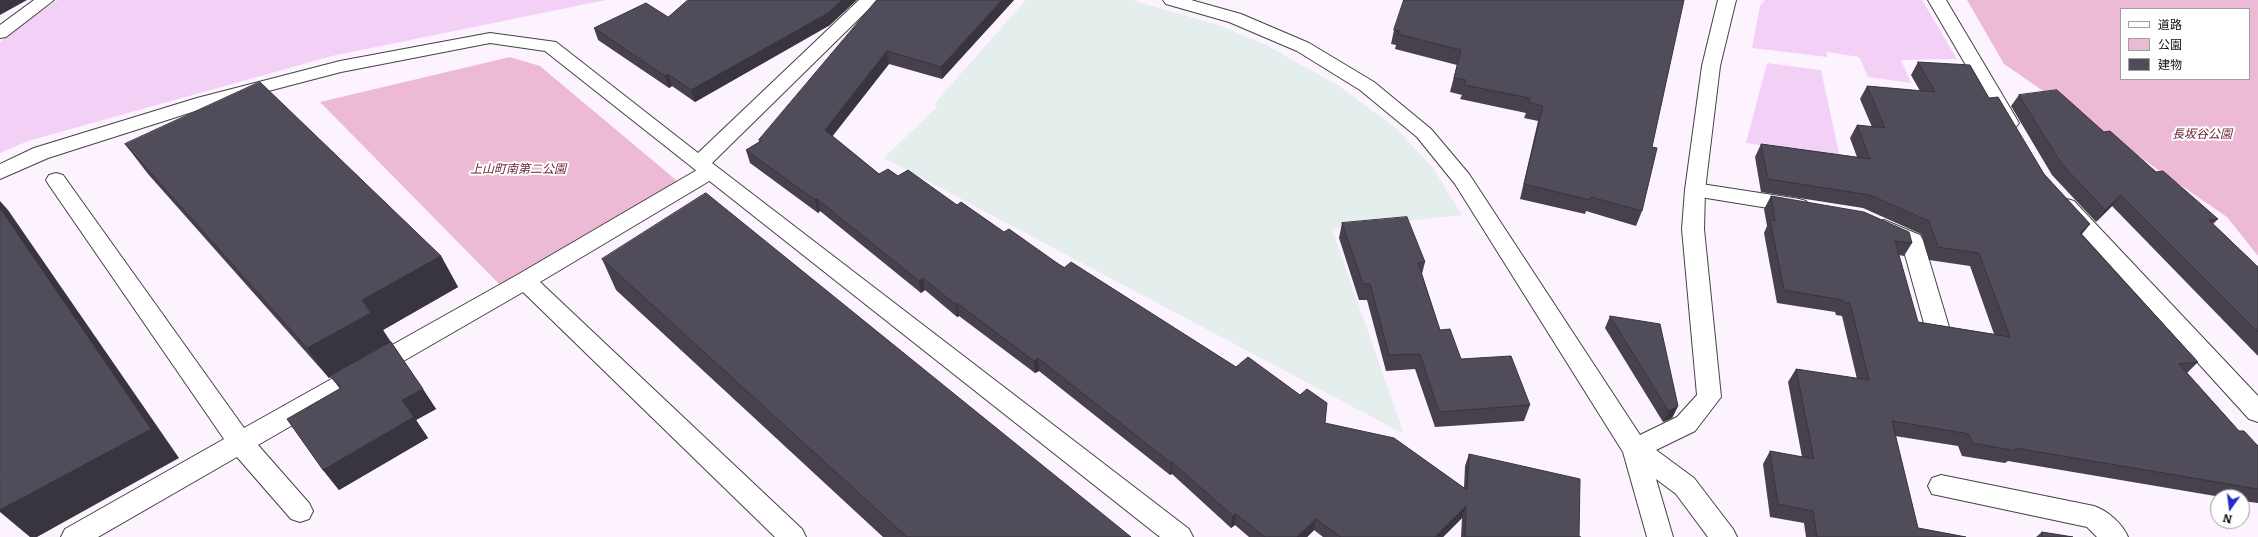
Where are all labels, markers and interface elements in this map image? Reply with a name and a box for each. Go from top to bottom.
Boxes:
legend [2120,8,2250,80]
text: 道路 [2158,15,2182,33]
text: 公園 [2158,35,2182,53]
text: 建物 [2158,55,2182,73]
park label: 長坂谷公園 [2172,127,2232,141]
park label: 上山町南第二公園 [470,162,566,176]
north arrow [2210,489,2250,529]
text: N [2221,511,2234,529]

